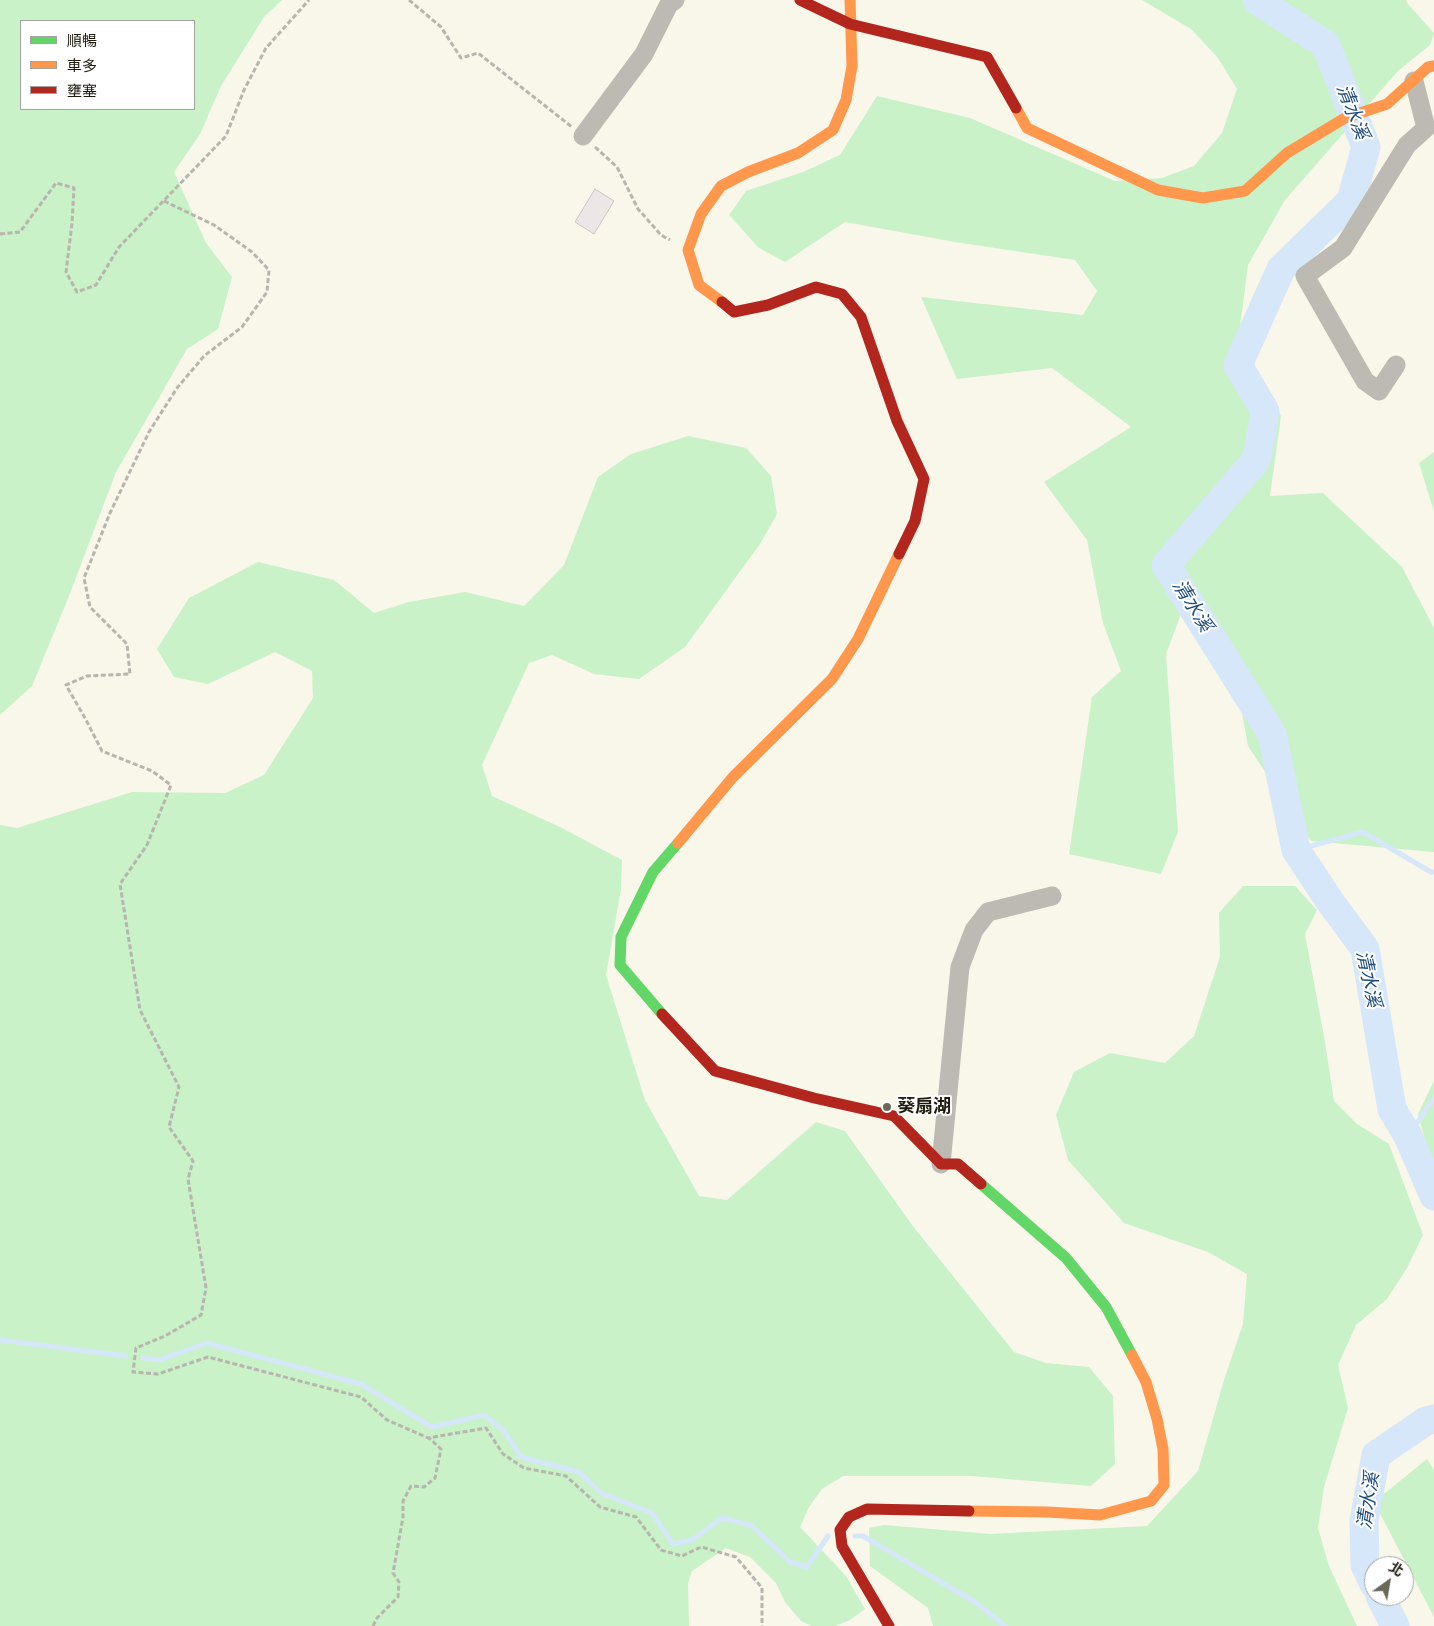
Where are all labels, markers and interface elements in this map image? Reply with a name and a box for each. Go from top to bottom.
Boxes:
legend [20,20,195,110]
text: 順暢 [67,31,97,50]
text: 車多 [67,56,97,75]
text: 壅塞 [67,81,97,100]
water label: 清水溪 [1331,81,1373,143]
water label: 清水溪 [1167,576,1217,636]
water label: 清水溪 [1351,949,1385,1009]
place label: 葵扇湖 [897,1096,951,1118]
marker: 葵扇湖 [881,1101,893,1113]
water label: 清水溪 [1354,1471,1384,1531]
north arrow [1364,1556,1414,1606]
text: 北 [1386,1558,1407,1580]

